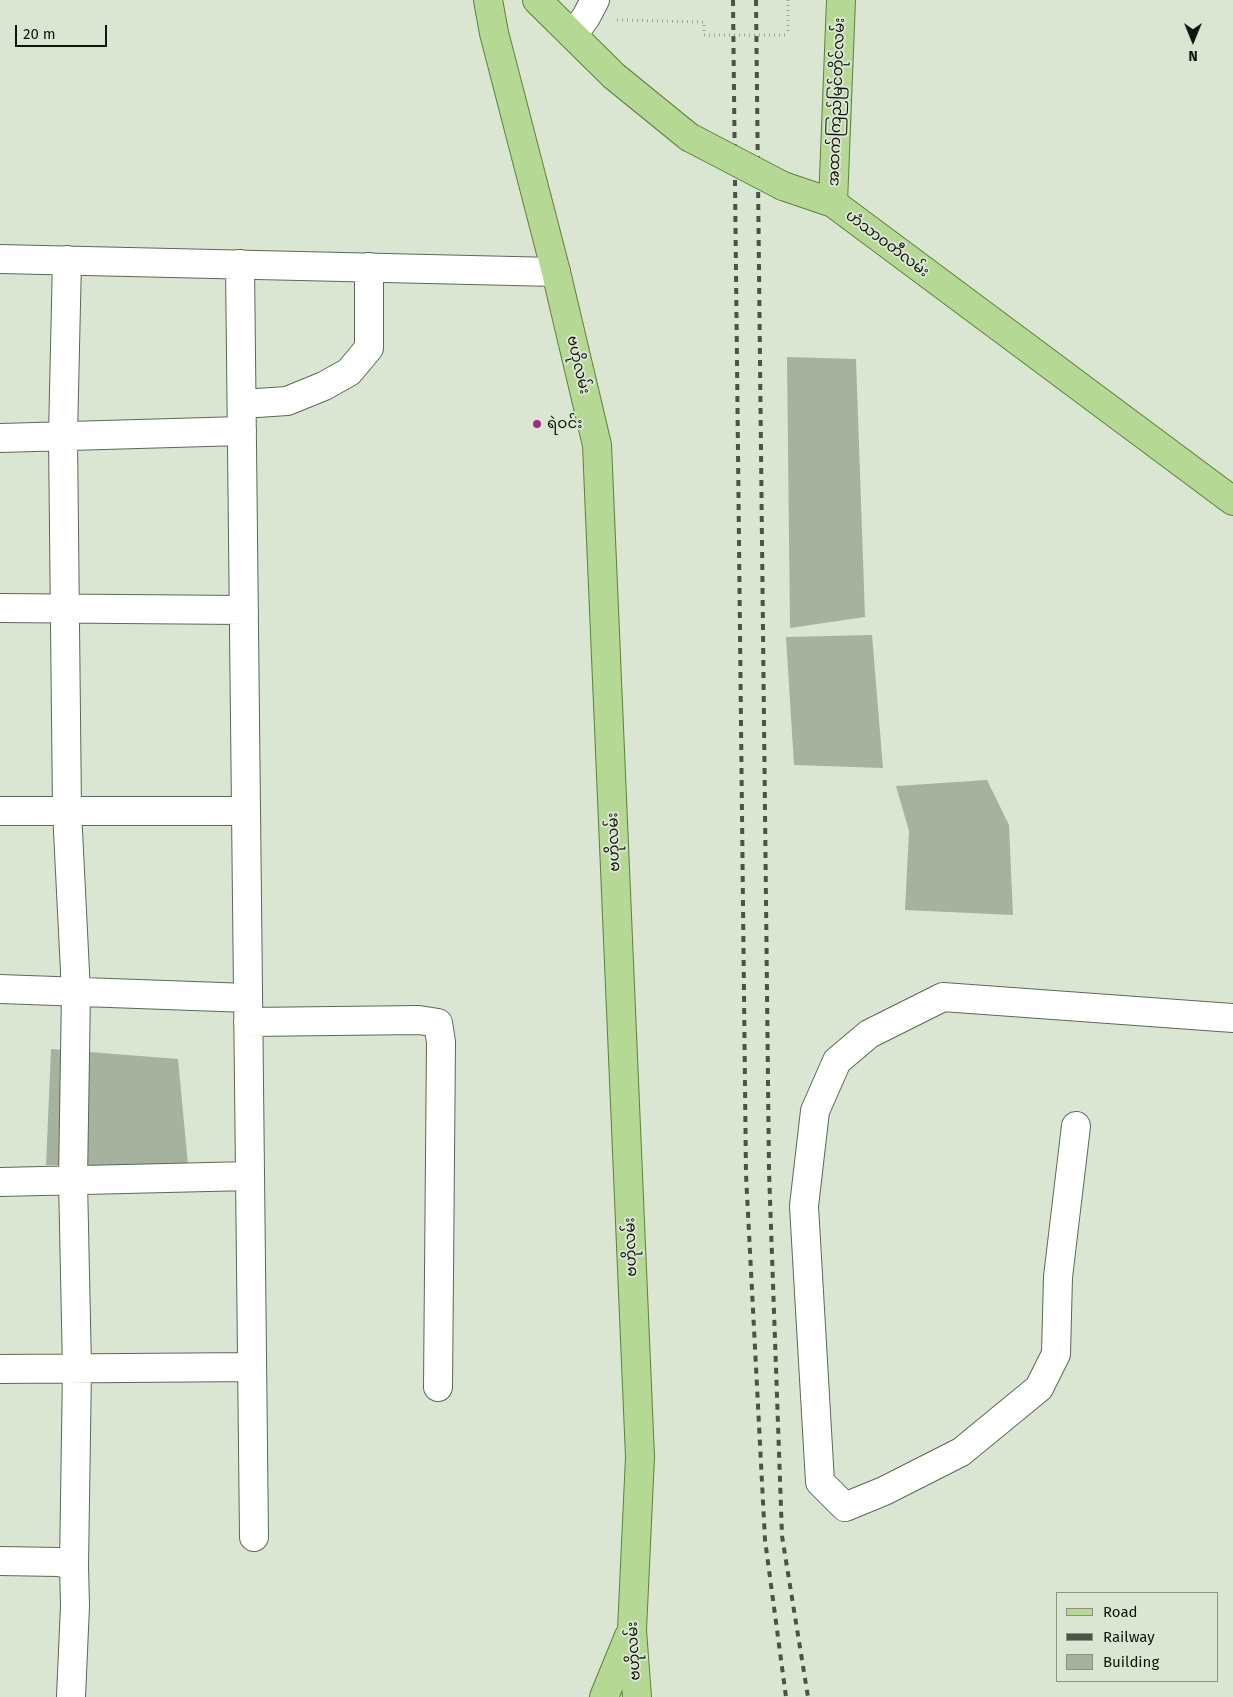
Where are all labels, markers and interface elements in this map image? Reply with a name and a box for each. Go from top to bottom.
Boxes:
scale bar [18,15,110,47]
north arrow [1168,15,1218,65]
street label: အထက်ကြည်မြင်တိုင်လမ်း [825,17,849,187]
text: 20 m [23,25,56,43]
text: N [1188,47,1198,64]
street label: ဟံသာဝတီလမ်း [842,207,932,281]
street label: ဗဟိုလမ်း [563,334,593,396]
place label: ရဲဝင်း [547,415,582,433]
marker: ရဲဝင်း [531,418,543,430]
street label: ဗဟိုလမ်း [604,812,624,872]
street label: ဗဟိုလမ်း [621,1217,641,1277]
legend [1056,1592,1218,1682]
text: Road [1103,1603,1138,1621]
street label: ဗဟိုလမ်း [623,1621,645,1681]
text: Railway [1103,1628,1155,1646]
text: Building [1103,1653,1159,1671]

